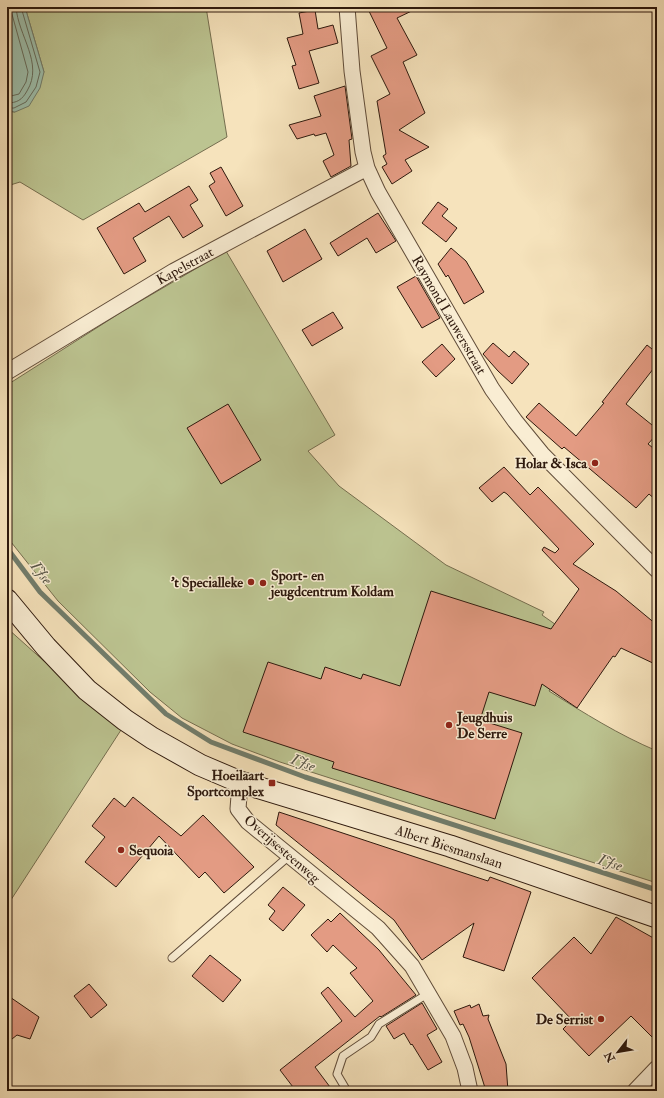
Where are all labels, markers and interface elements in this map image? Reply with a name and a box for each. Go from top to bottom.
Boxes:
street label: Kapelstraat [153,243,217,290]
street label: Raymond Lauwersstraat [407,253,490,378]
place label: Holar & Isca [515,455,588,472]
marker: Holar & Isca [590,458,600,468]
water label: IJse [25,557,57,589]
place label: Sport- en jeugdcentrum Koldam [268,567,394,601]
place label: 't Specialleke [171,574,243,592]
marker: 't Specialleke [246,577,256,587]
marker: Sport- en jeugdcentrum Koldam [258,578,268,588]
place label: Jeugdhuis De Serre [456,709,513,742]
marker: Jeugdhuis De Serre [444,720,454,730]
water label: IJse [287,750,319,776]
place label: Hoeilaart Sportcomplex [187,767,265,801]
marker: Hoeilaart Sportcomplex [267,778,277,788]
street label: Overijsesteenweg [240,811,324,887]
street label: Albert Biesmanslaan [392,821,505,872]
place label: Sequoia [129,842,175,860]
marker: Sequoia [116,845,126,855]
water label: IJse [594,850,626,876]
place label: De Serrist [536,1011,593,1028]
marker: De Serrist [596,1014,606,1024]
north arrow [598,1032,638,1072]
text: N [601,1048,618,1065]

